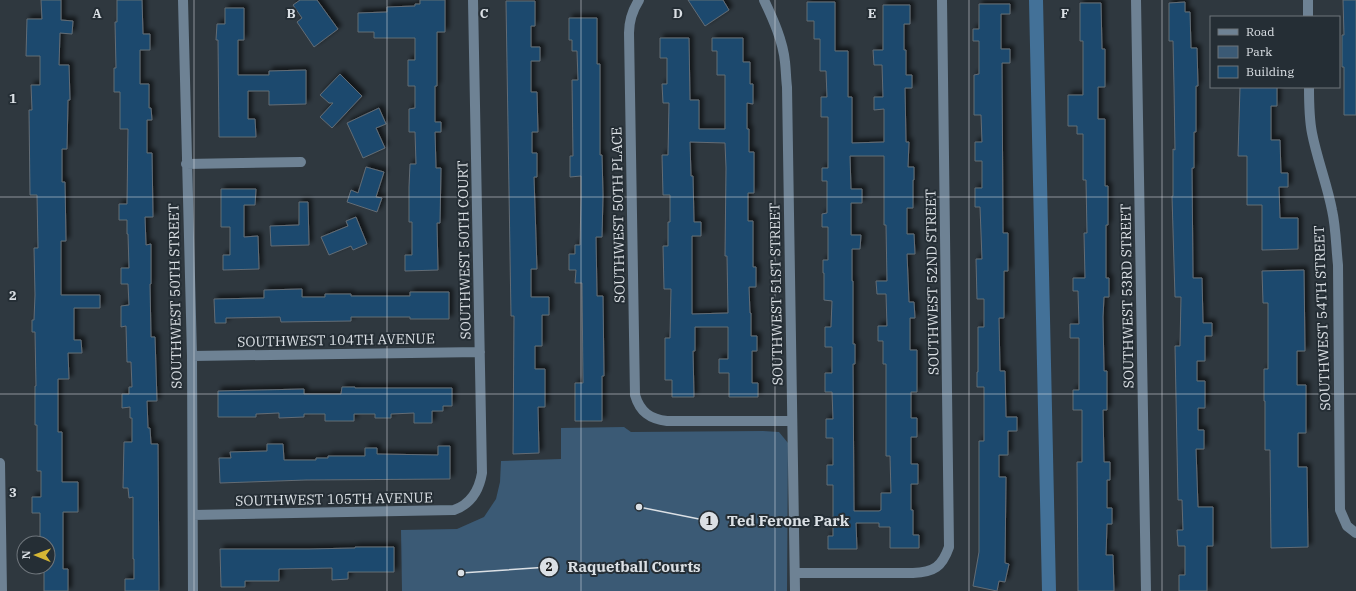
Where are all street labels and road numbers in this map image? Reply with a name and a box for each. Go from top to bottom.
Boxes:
street label: SOUTHWEST 50TH PLACE [607,127,629,303]
street label: SOUTHWEST 50TH COURT [453,160,475,340]
street label: SOUTHWEST 52ND STREET [921,189,943,375]
street label: SOUTHWEST 50TH STREET [164,203,186,389]
street label: SOUTHWEST 51ST STREET [765,203,787,385]
street label: SOUTHWEST 53RD STREET [1116,204,1138,388]
street label: SOUTHWEST 54TH STREET [1310,225,1334,411]
street label: SOUTHWEST 104TH AVENUE [237,329,435,351]
street label: SOUTHWEST 105TH AVENUE [235,488,433,510]

